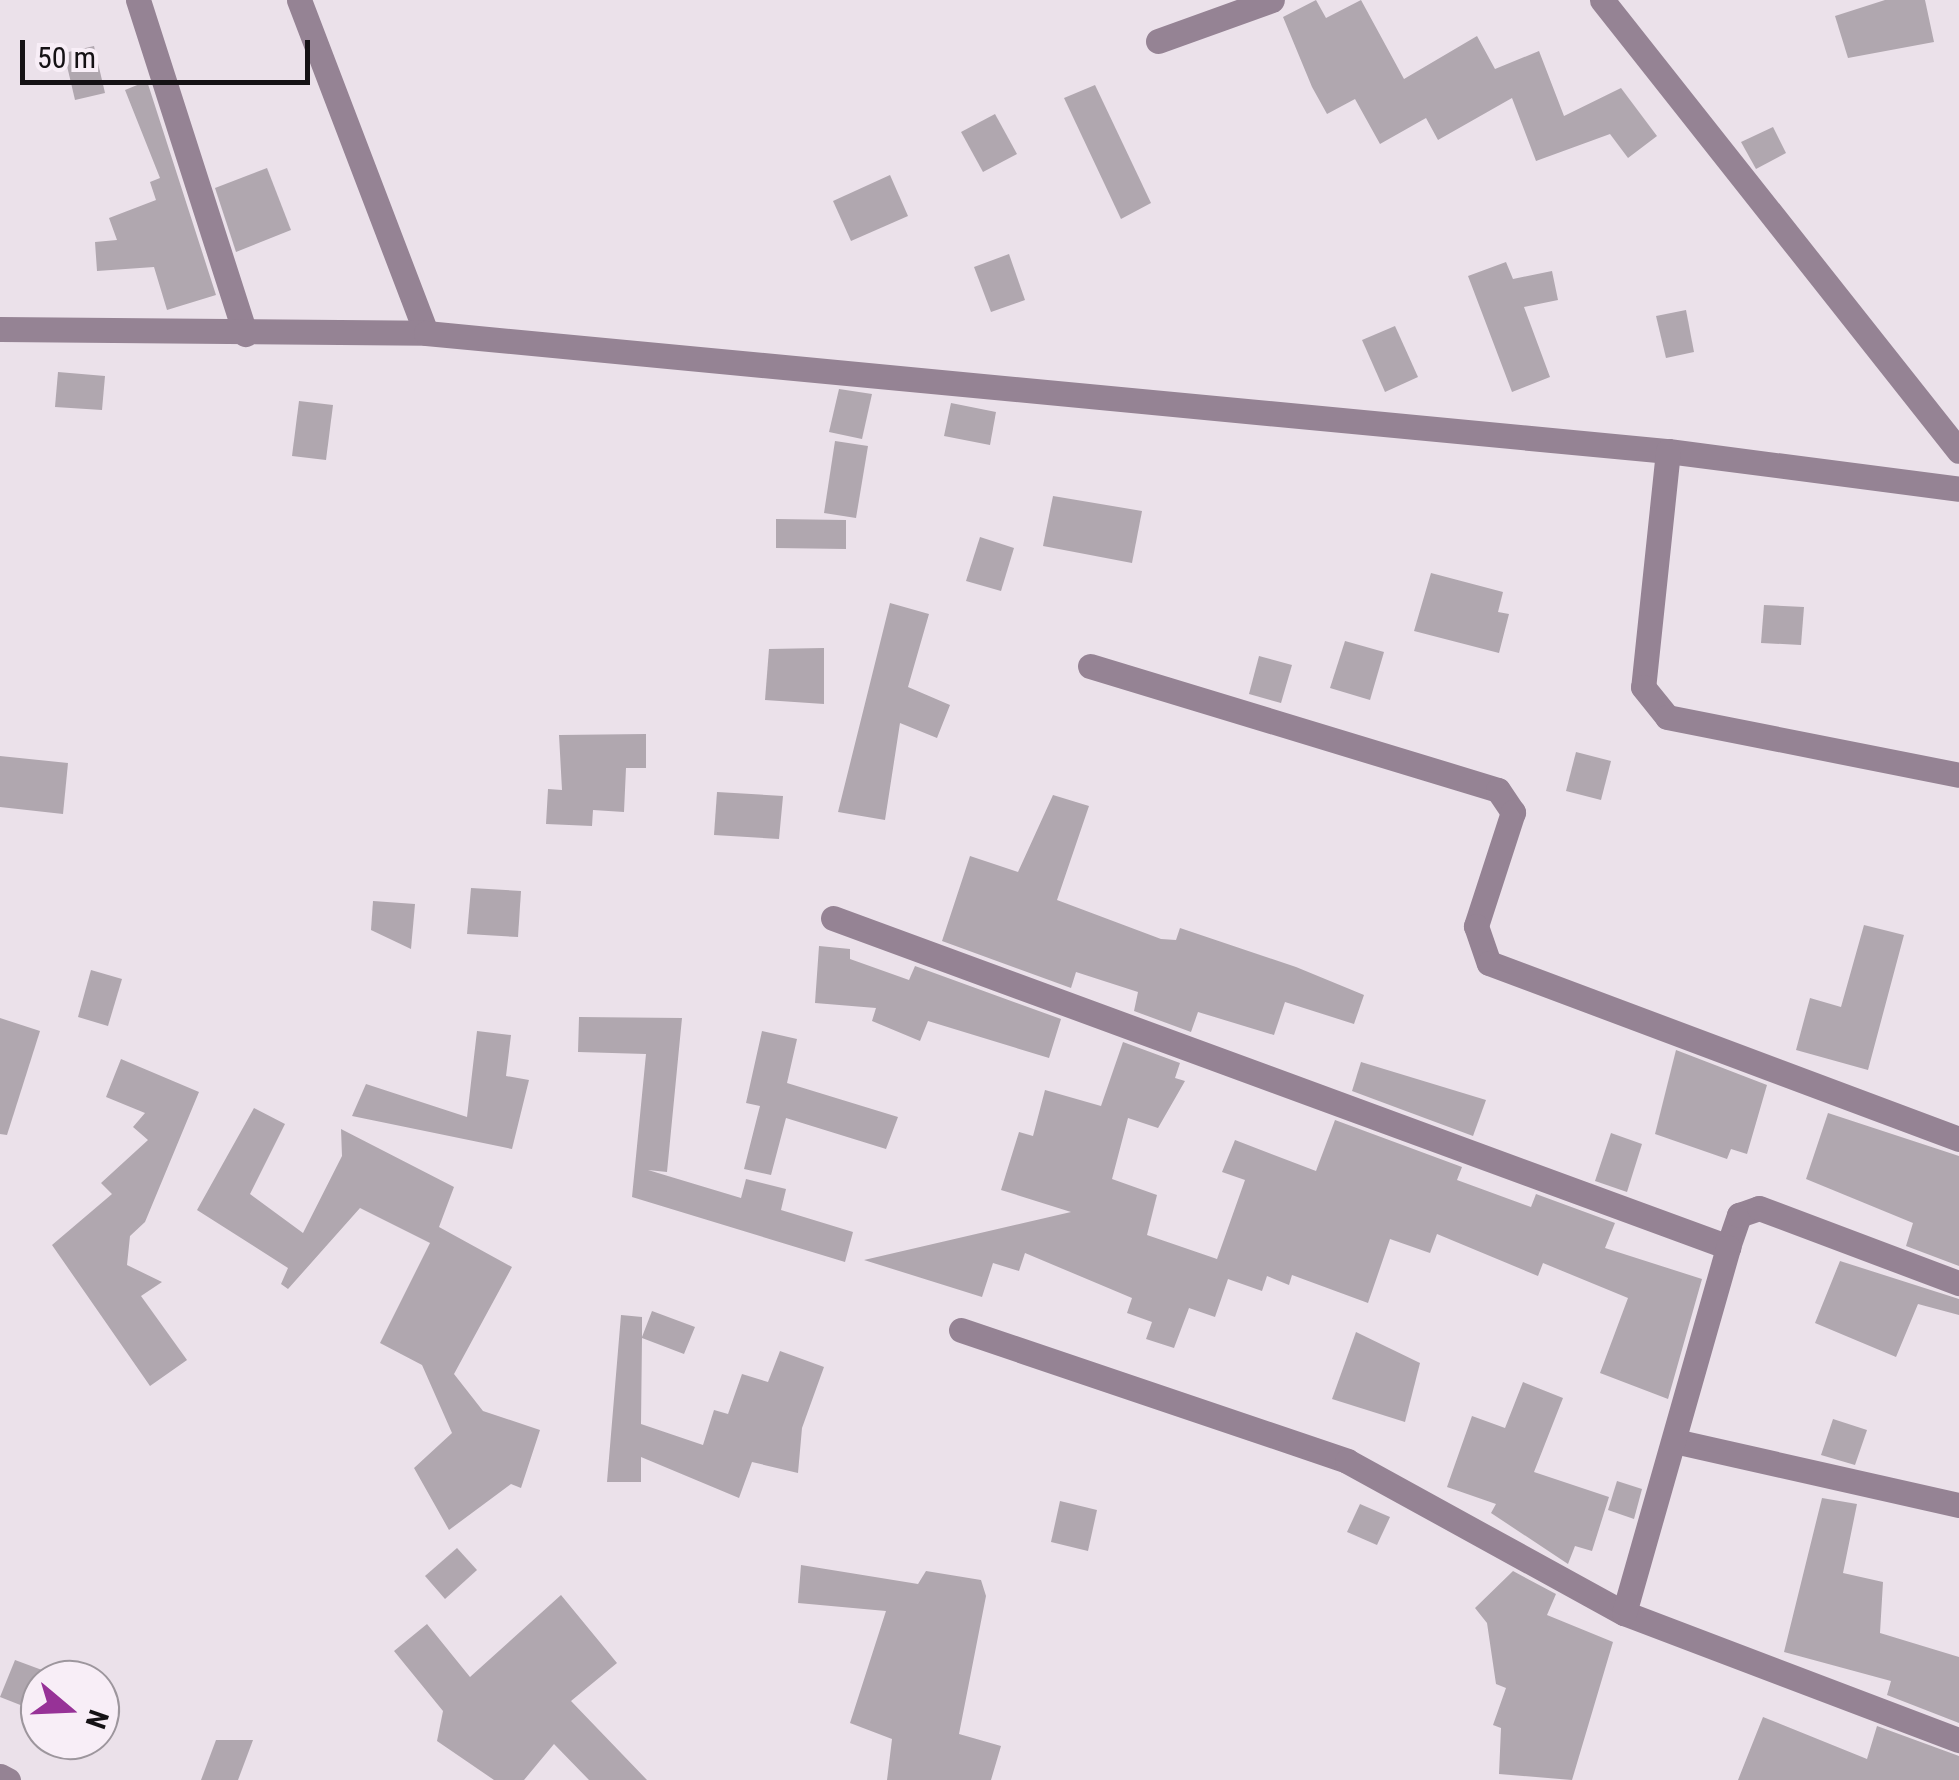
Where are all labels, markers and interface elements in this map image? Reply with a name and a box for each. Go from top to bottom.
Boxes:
scale bar [25,20,315,82]
text: 50 m [37,40,96,75]
north arrow [20,1660,120,1760]
text: N [79,1706,115,1733]

